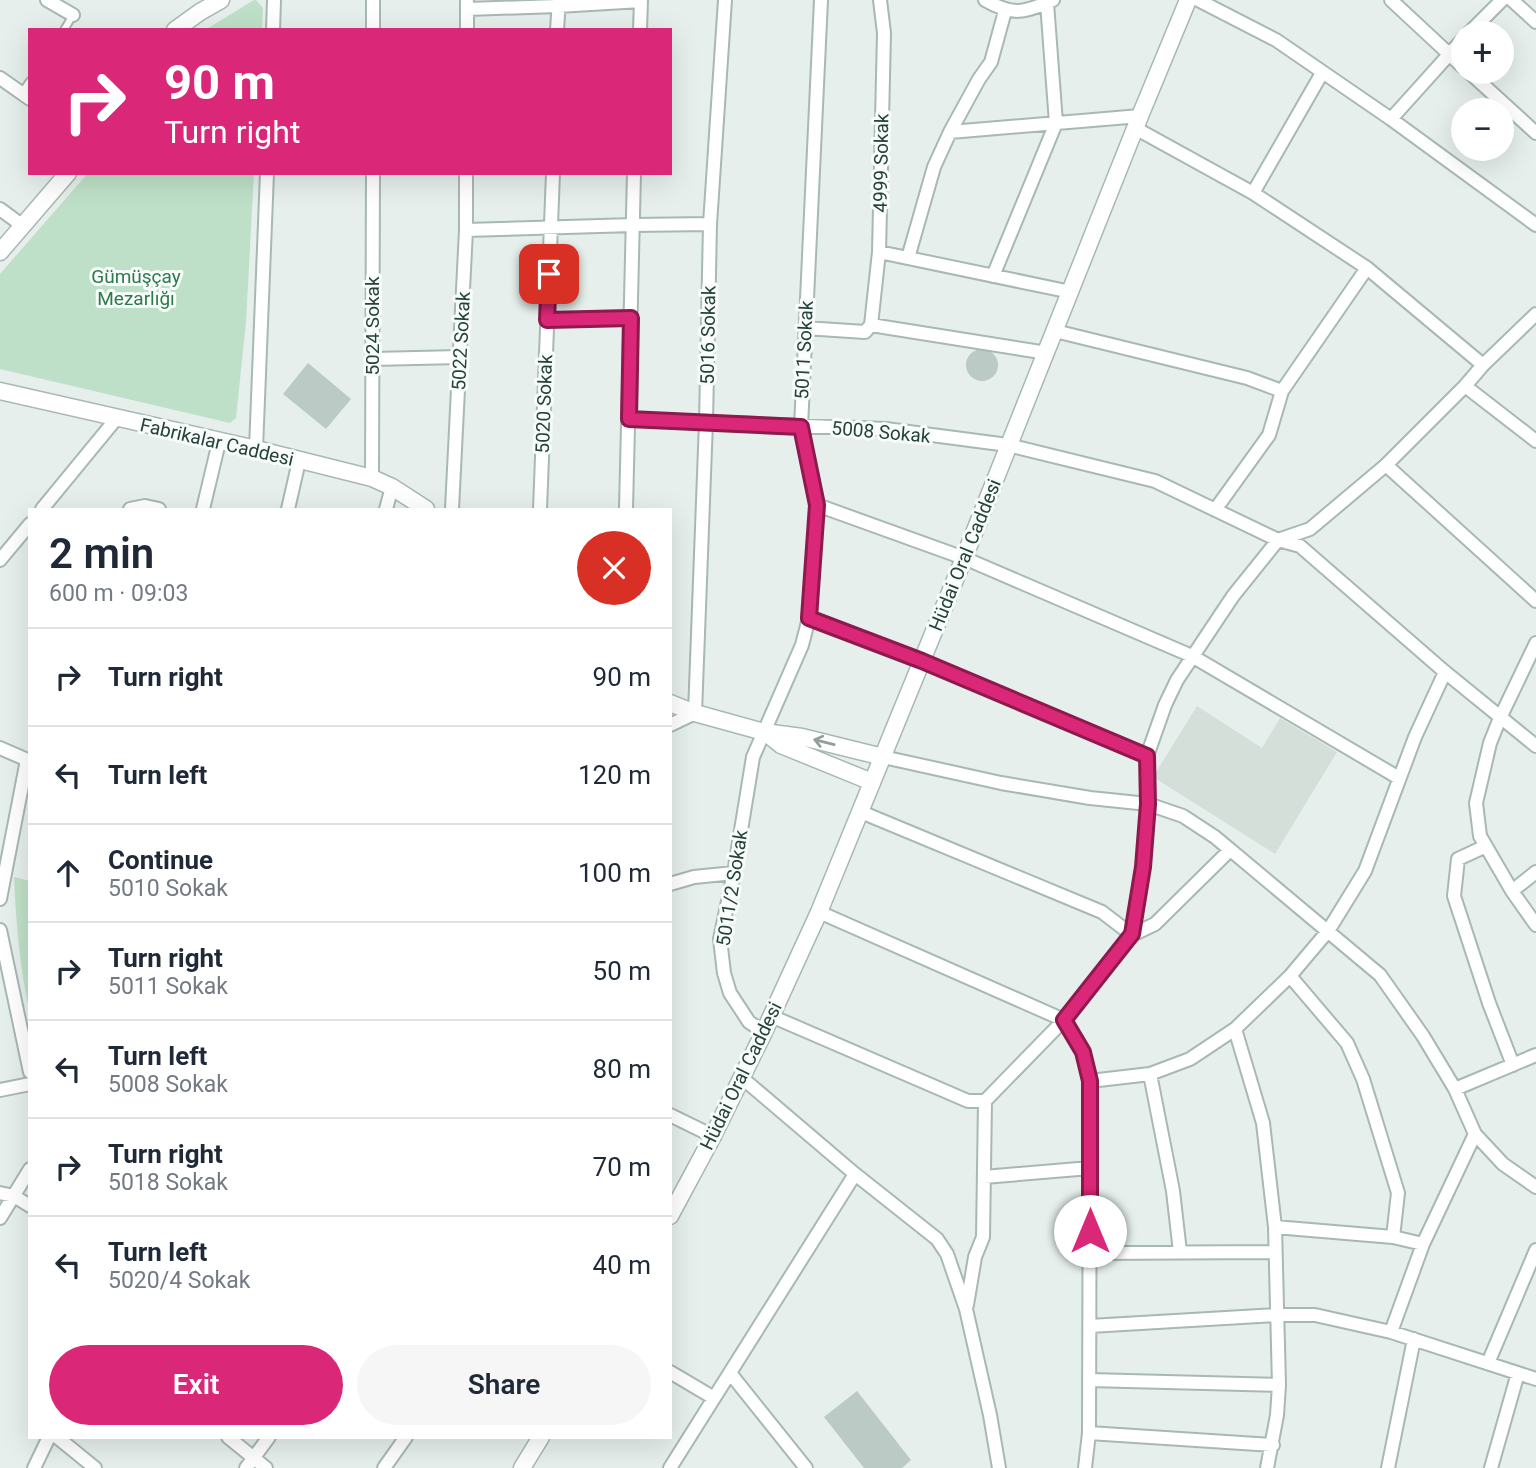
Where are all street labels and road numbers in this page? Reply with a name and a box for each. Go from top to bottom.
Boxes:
street label: 4999 Sokak [869,113,893,213]
street label: 5024 Sokak [361,276,384,376]
street label: 5016 Sokak [696,285,720,385]
street label: 5022 Sokak [447,291,475,391]
street label: 5011 Sokak [790,300,818,400]
street label: 5020 Sokak [531,354,557,454]
street label: Fabrikalar Caddesi [138,413,296,471]
street label: 5008 Sokak [831,416,932,448]
street label: Hüdai Oral Caddesi [924,476,1006,634]
street label: 5011/2 Sokak [711,828,753,948]
street label: Hüdai Oral Caddesi [695,998,787,1154]

